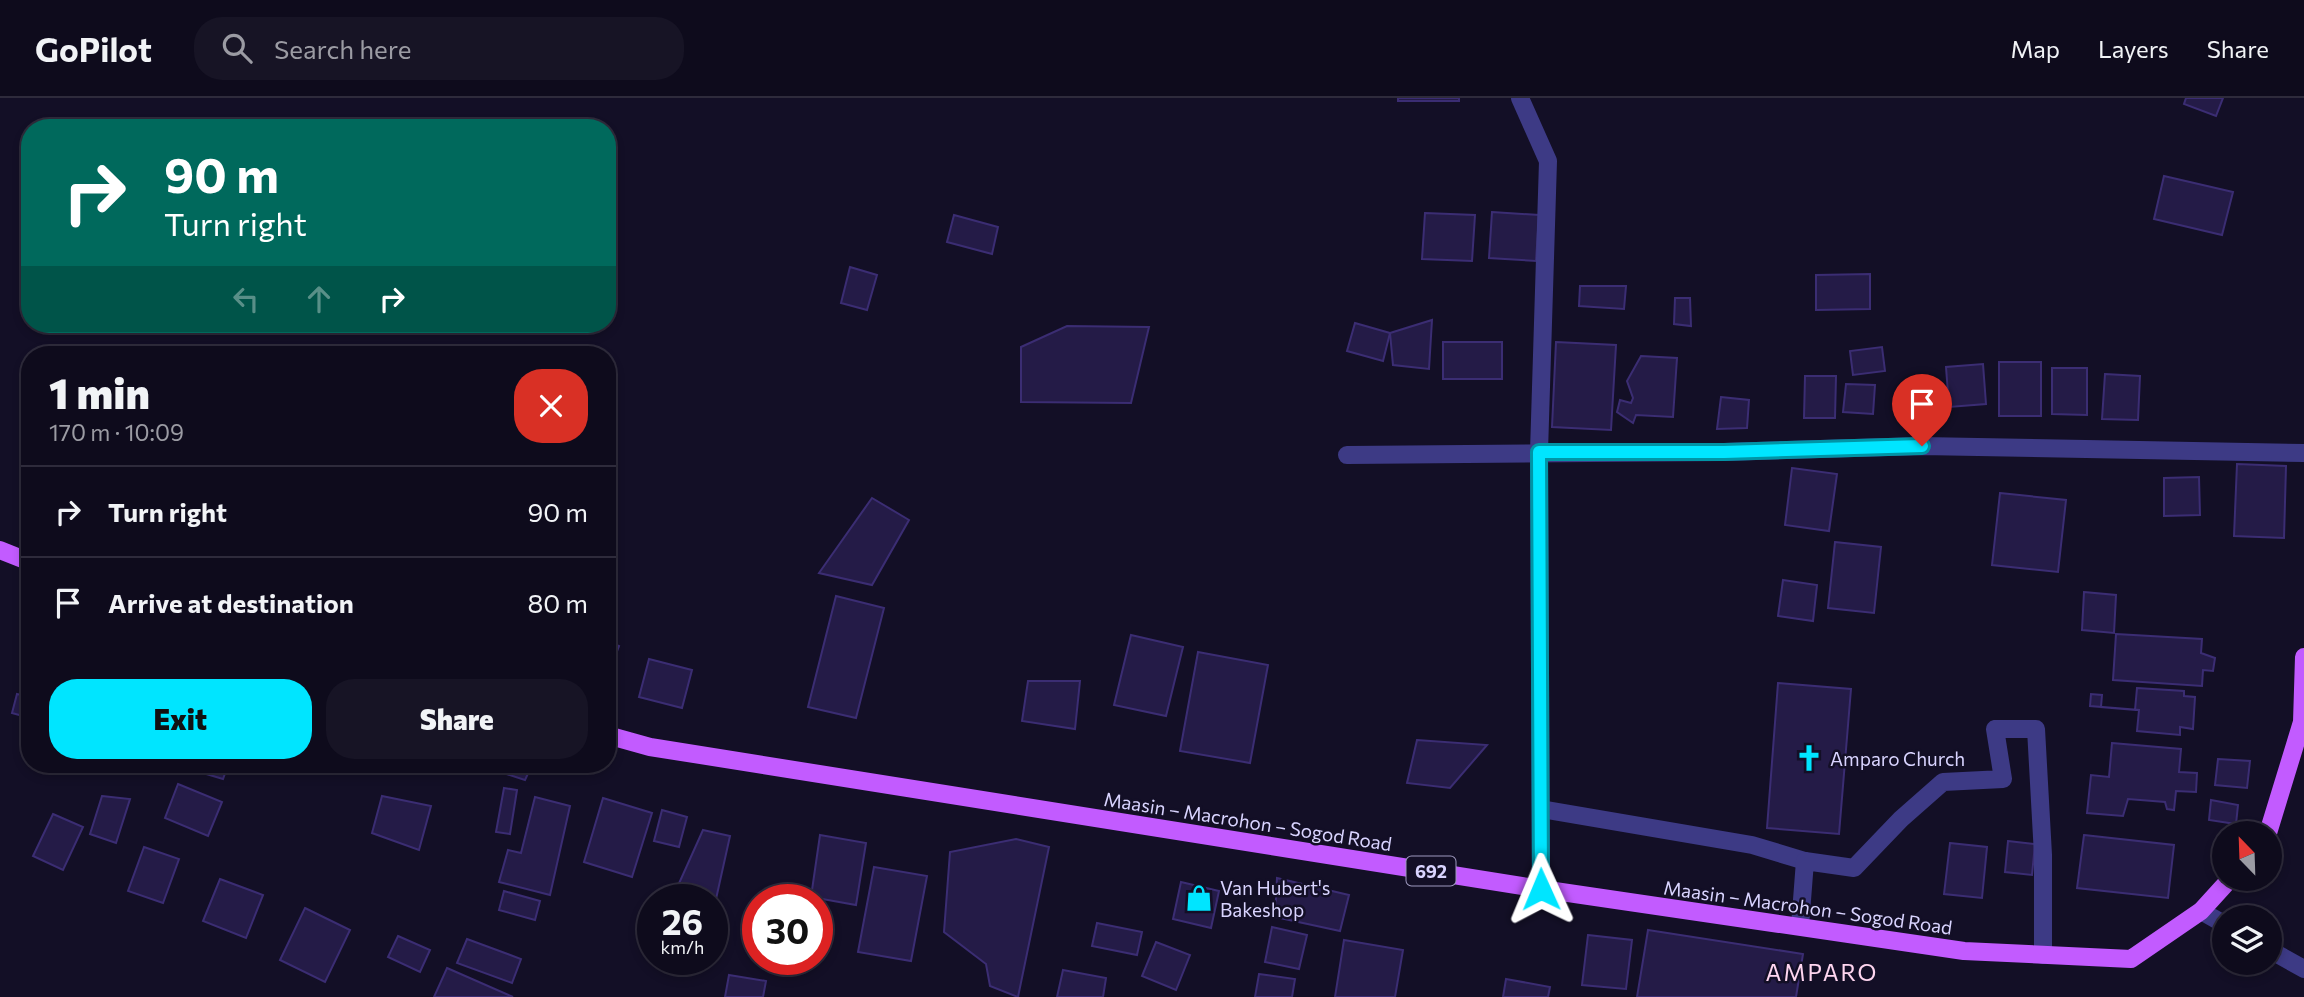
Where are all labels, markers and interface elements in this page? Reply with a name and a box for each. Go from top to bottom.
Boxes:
search box [194,17,684,80]
text: GoPilot [35,28,152,69]
icon: search [218,29,256,67]
text: Search here [274,33,411,64]
text: Map [2011,34,2060,63]
text: Layers [2098,34,2169,63]
text: Share [2207,34,2269,63]
text: 90 m [164,143,279,203]
icon: right [49,147,140,238]
text: Turn right [164,203,307,243]
icon: left [227,280,265,318]
icon: ahead [300,280,338,318]
icon: right [373,280,411,318]
text: 1 min [49,366,150,418]
button: close [514,369,588,443]
pin [1892,374,1952,446]
icon: arrive [1903,385,1941,423]
text: 170 m · 10:09 [49,418,184,446]
icon: right [49,493,87,531]
text: Turn right [108,496,227,527]
text: 90 m [528,496,588,527]
icon: arrive [49,584,87,622]
text: Arrive at destination [108,587,354,618]
text: 80 m [528,587,588,618]
button: Exit [49,679,312,759]
button: Share [326,679,588,759]
church icon: Amparo Church [1794,743,1824,773]
place label: Amparo Church [1830,747,1965,770]
street label: Maasin – Macrohon – Sogod Road [1102,787,1394,855]
north arrow [2212,821,2282,891]
map controls [2212,821,2282,975]
position arrow [1504,852,1578,926]
road number: 692 [1406,856,1456,886]
street label: Maasin – Macrohon – Sogod Road [1662,875,1954,939]
place label: Van Hubert's Bakeshop [1220,876,1330,921]
shop icon: Van Hubert's Bakeshop [1184,883,1214,913]
speed limit sign: 30 [742,884,833,975]
text: 26 [662,899,703,942]
button: layers [2212,905,2282,975]
text: km/h [661,936,704,958]
district label: AMPARO [1766,958,1878,986]

